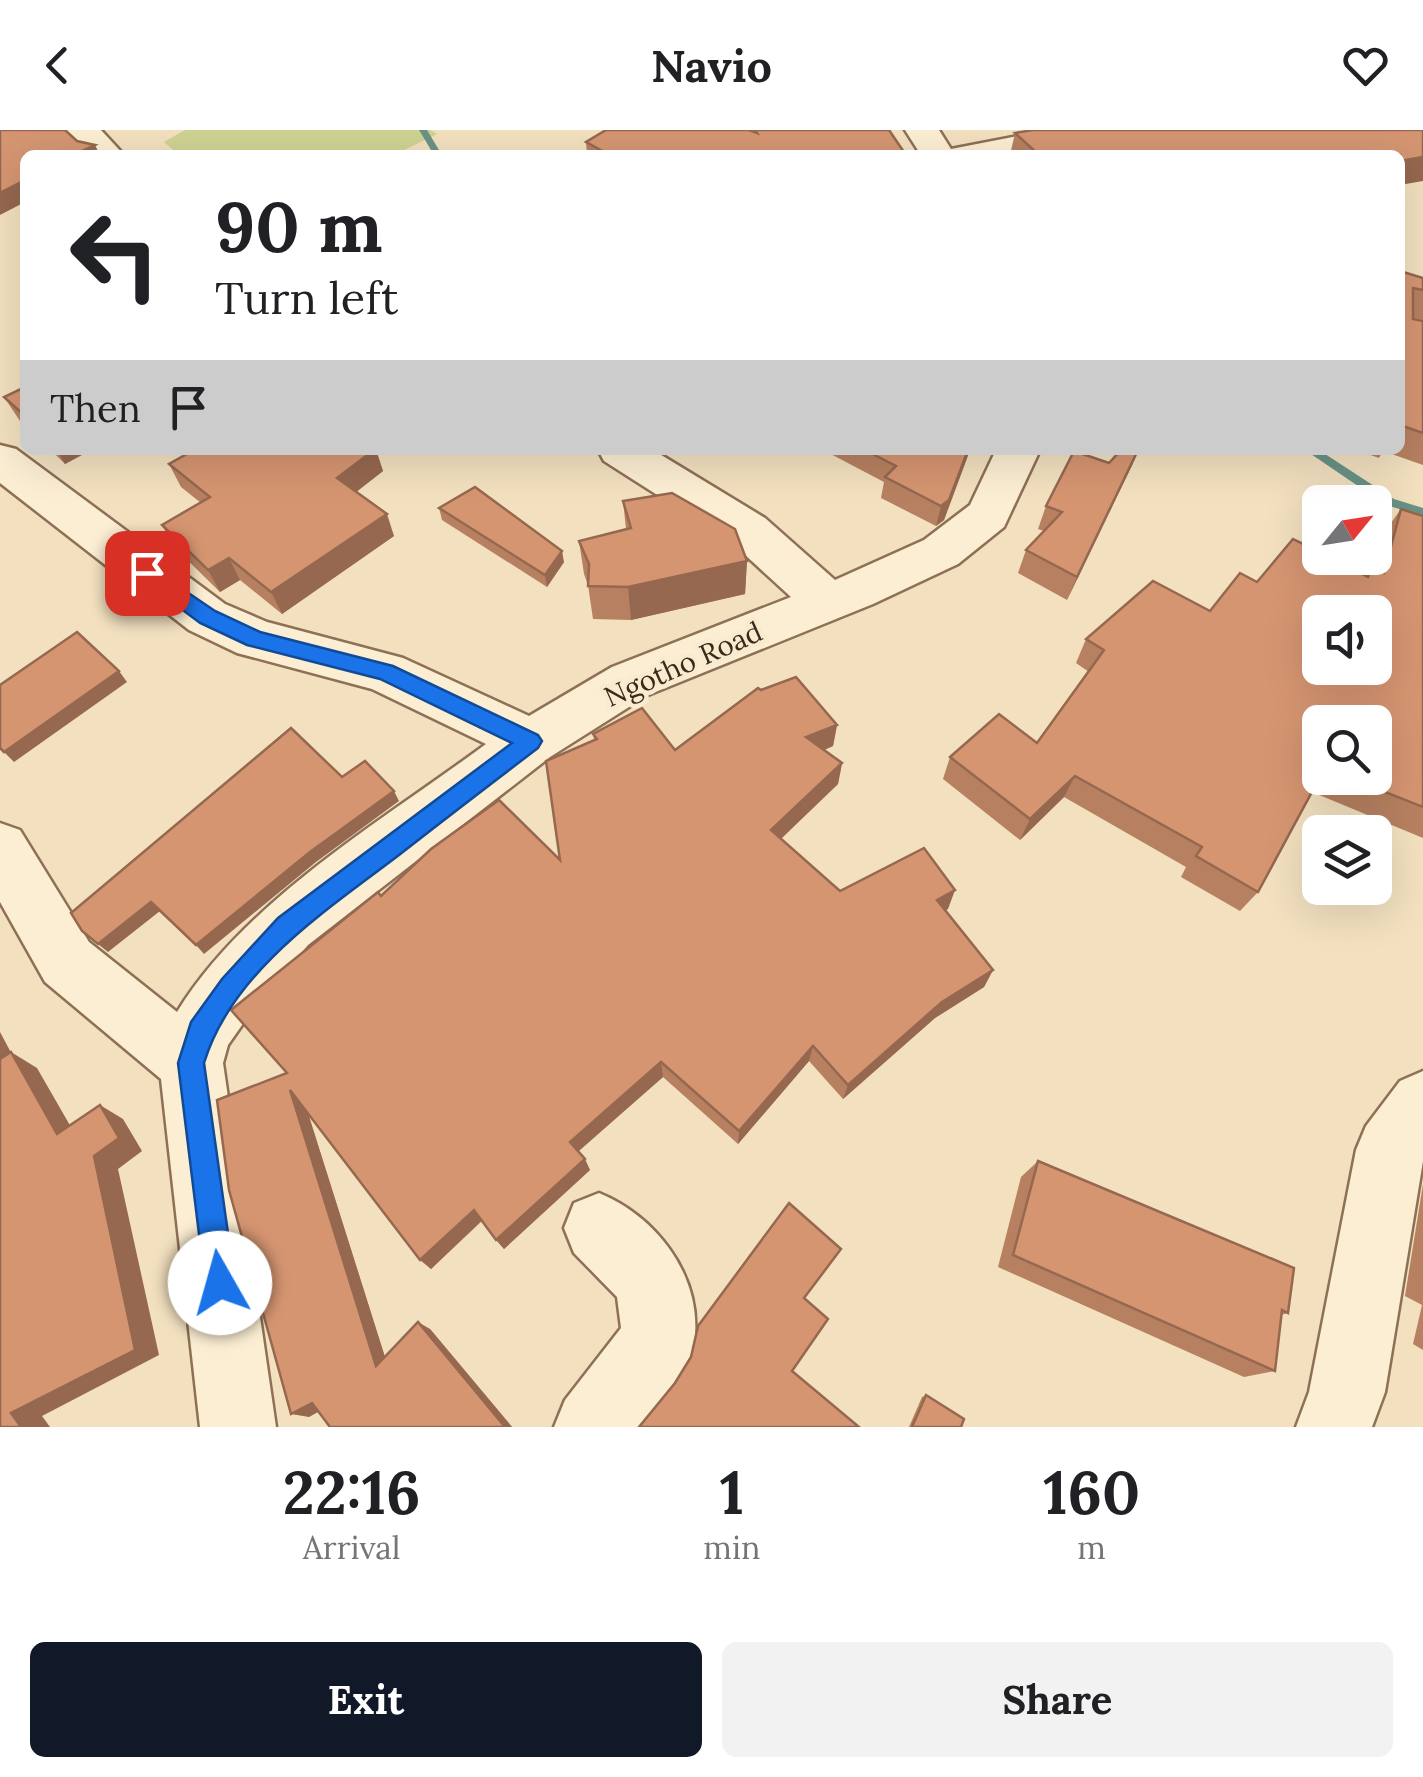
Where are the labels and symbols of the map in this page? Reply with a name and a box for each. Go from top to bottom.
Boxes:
north arrow [1302,485,1392,575]
pin [105,531,190,616]
street label: Ngotho Road [598,613,768,715]
position arrow [168,1231,272,1335]

